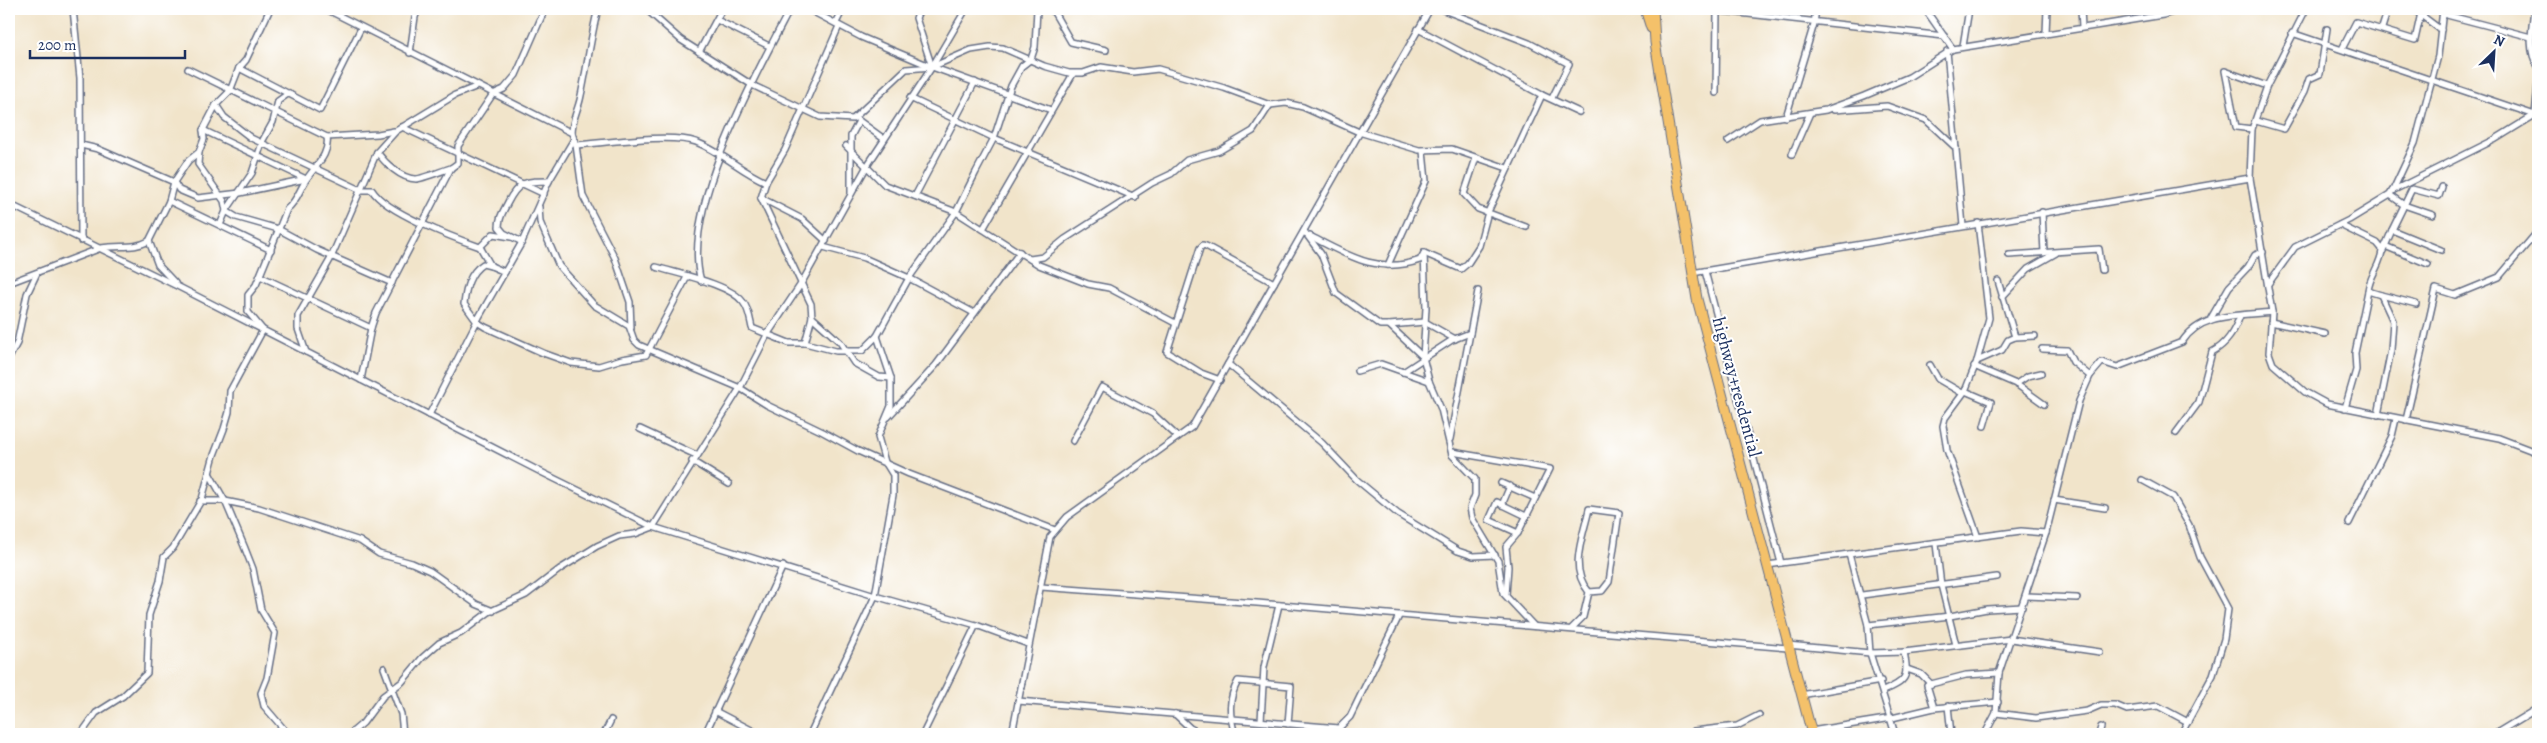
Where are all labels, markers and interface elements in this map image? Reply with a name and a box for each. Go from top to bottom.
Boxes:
scale bar [30,28,185,60]
north arrow [2470,28,2520,78]
text: N [2491,30,2508,51]
text: 200 m [38,35,77,55]
street label: highway+resdential [1707,314,1767,460]

